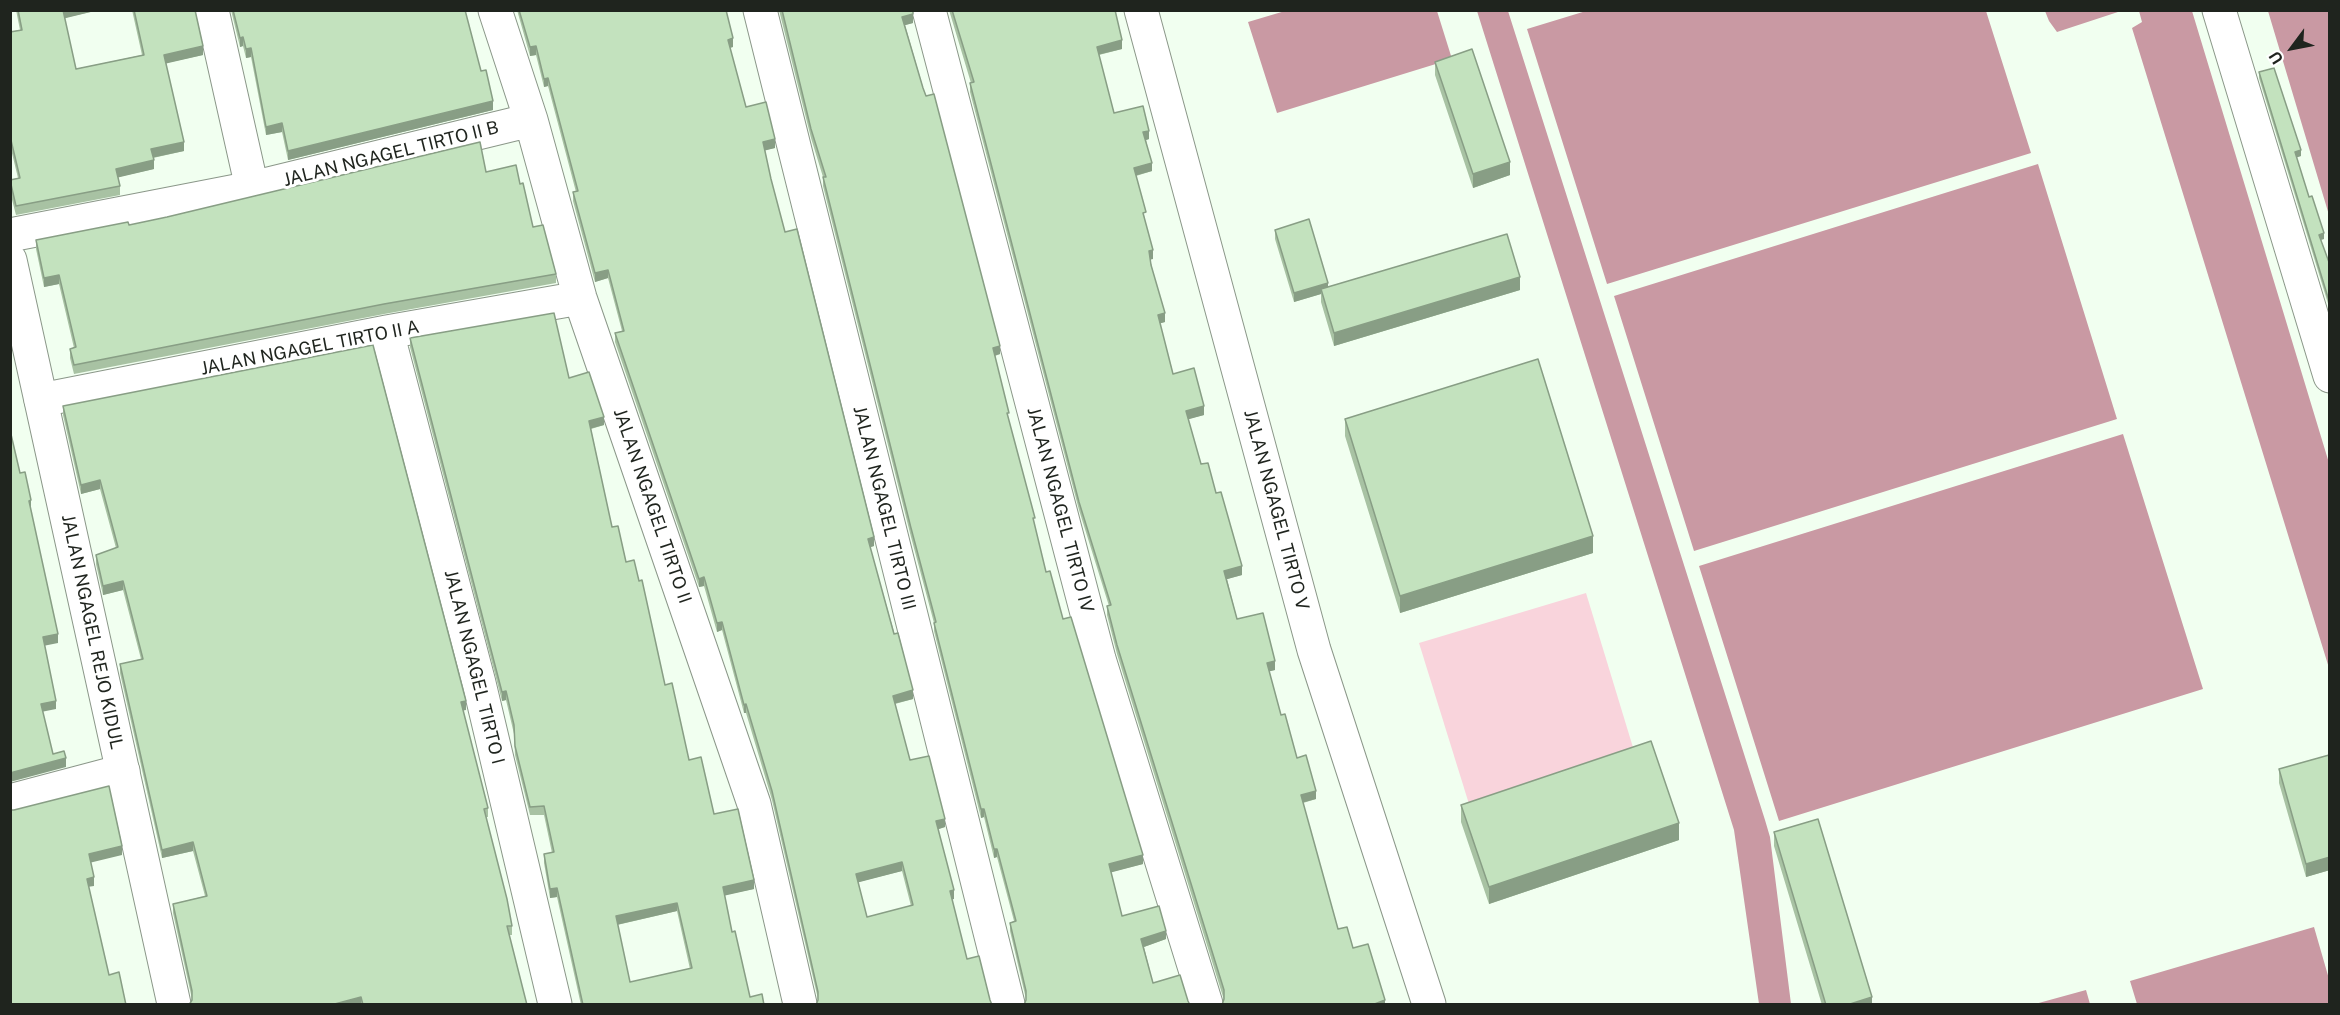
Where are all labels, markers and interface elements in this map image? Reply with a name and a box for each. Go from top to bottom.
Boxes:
north arrow [2262,18,2322,78]
text: U [2265,48,2287,68]
street label: JALAN NGAGEL TIRTO II B [281,117,501,191]
street label: JALAN NGAGEL TIRTO II A [199,316,421,380]
street label: JALAN NGAGEL TIRTO III [848,404,920,612]
street label: JALAN NGAGEL TIRTO IV [1022,405,1098,615]
street label: JALAN NGAGEL TIRTO II [608,406,696,606]
street label: JALAN NGAGEL TIRTO V [1239,407,1313,613]
street label: JALAN NGAGEL REJO KIDUL [57,512,127,752]
street label: JALAN NGAGEL TIRTO I [439,567,509,767]

